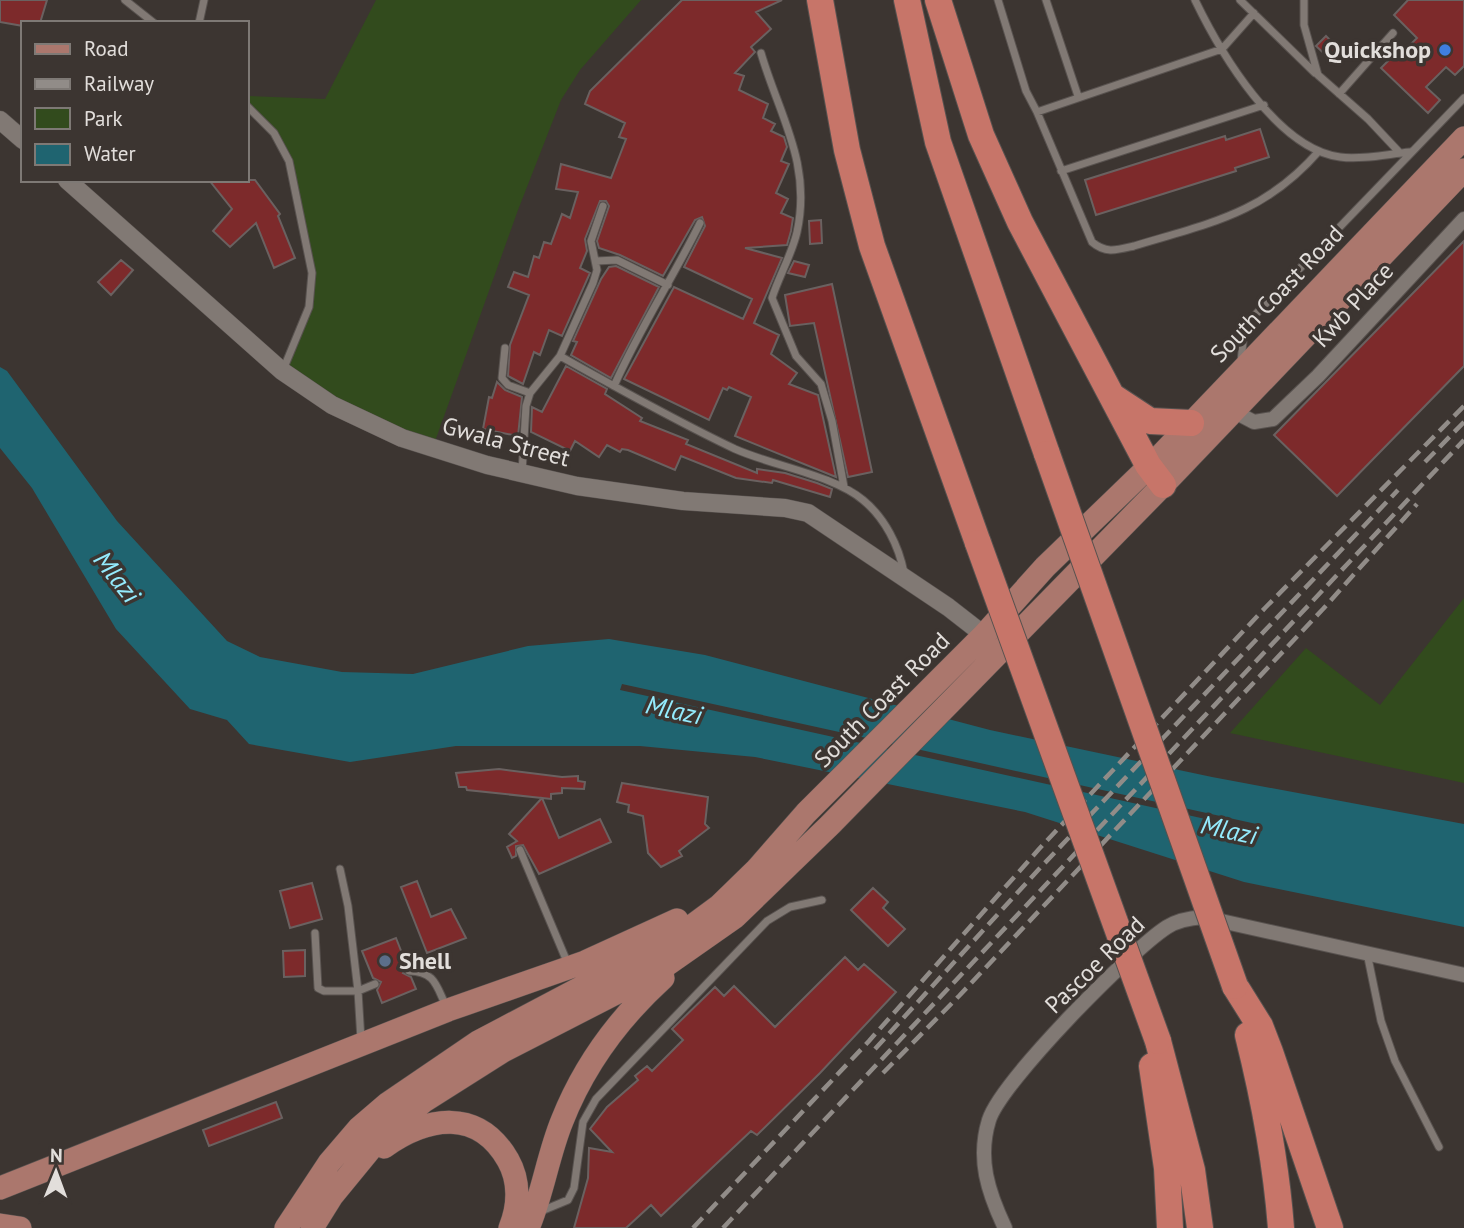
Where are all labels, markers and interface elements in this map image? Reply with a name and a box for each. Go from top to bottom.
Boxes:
legend [21,21,248,182]
place label: Quickshop [1324,34,1431,65]
text: Road [84,35,128,62]
marker: Quickshop [1437,42,1453,58]
text: Railway [84,70,154,97]
text: Park [84,105,123,132]
text: Water [84,140,136,167]
street label: South Coast Road [1203,218,1350,369]
street label: Kwb Place [1305,256,1400,354]
street label: Gwala Street [439,410,573,473]
water label: Mlazi [87,544,149,610]
street label: South Coast Road [807,625,956,774]
water label: Mlazi [643,687,707,732]
water label: Mlazi [1198,807,1262,852]
street label: Pascoe Road [1038,909,1151,1020]
place label: Shell [399,945,452,976]
marker: Shell [377,953,393,969]
north arrow [21,1137,91,1207]
text: N [50,1143,63,1167]

